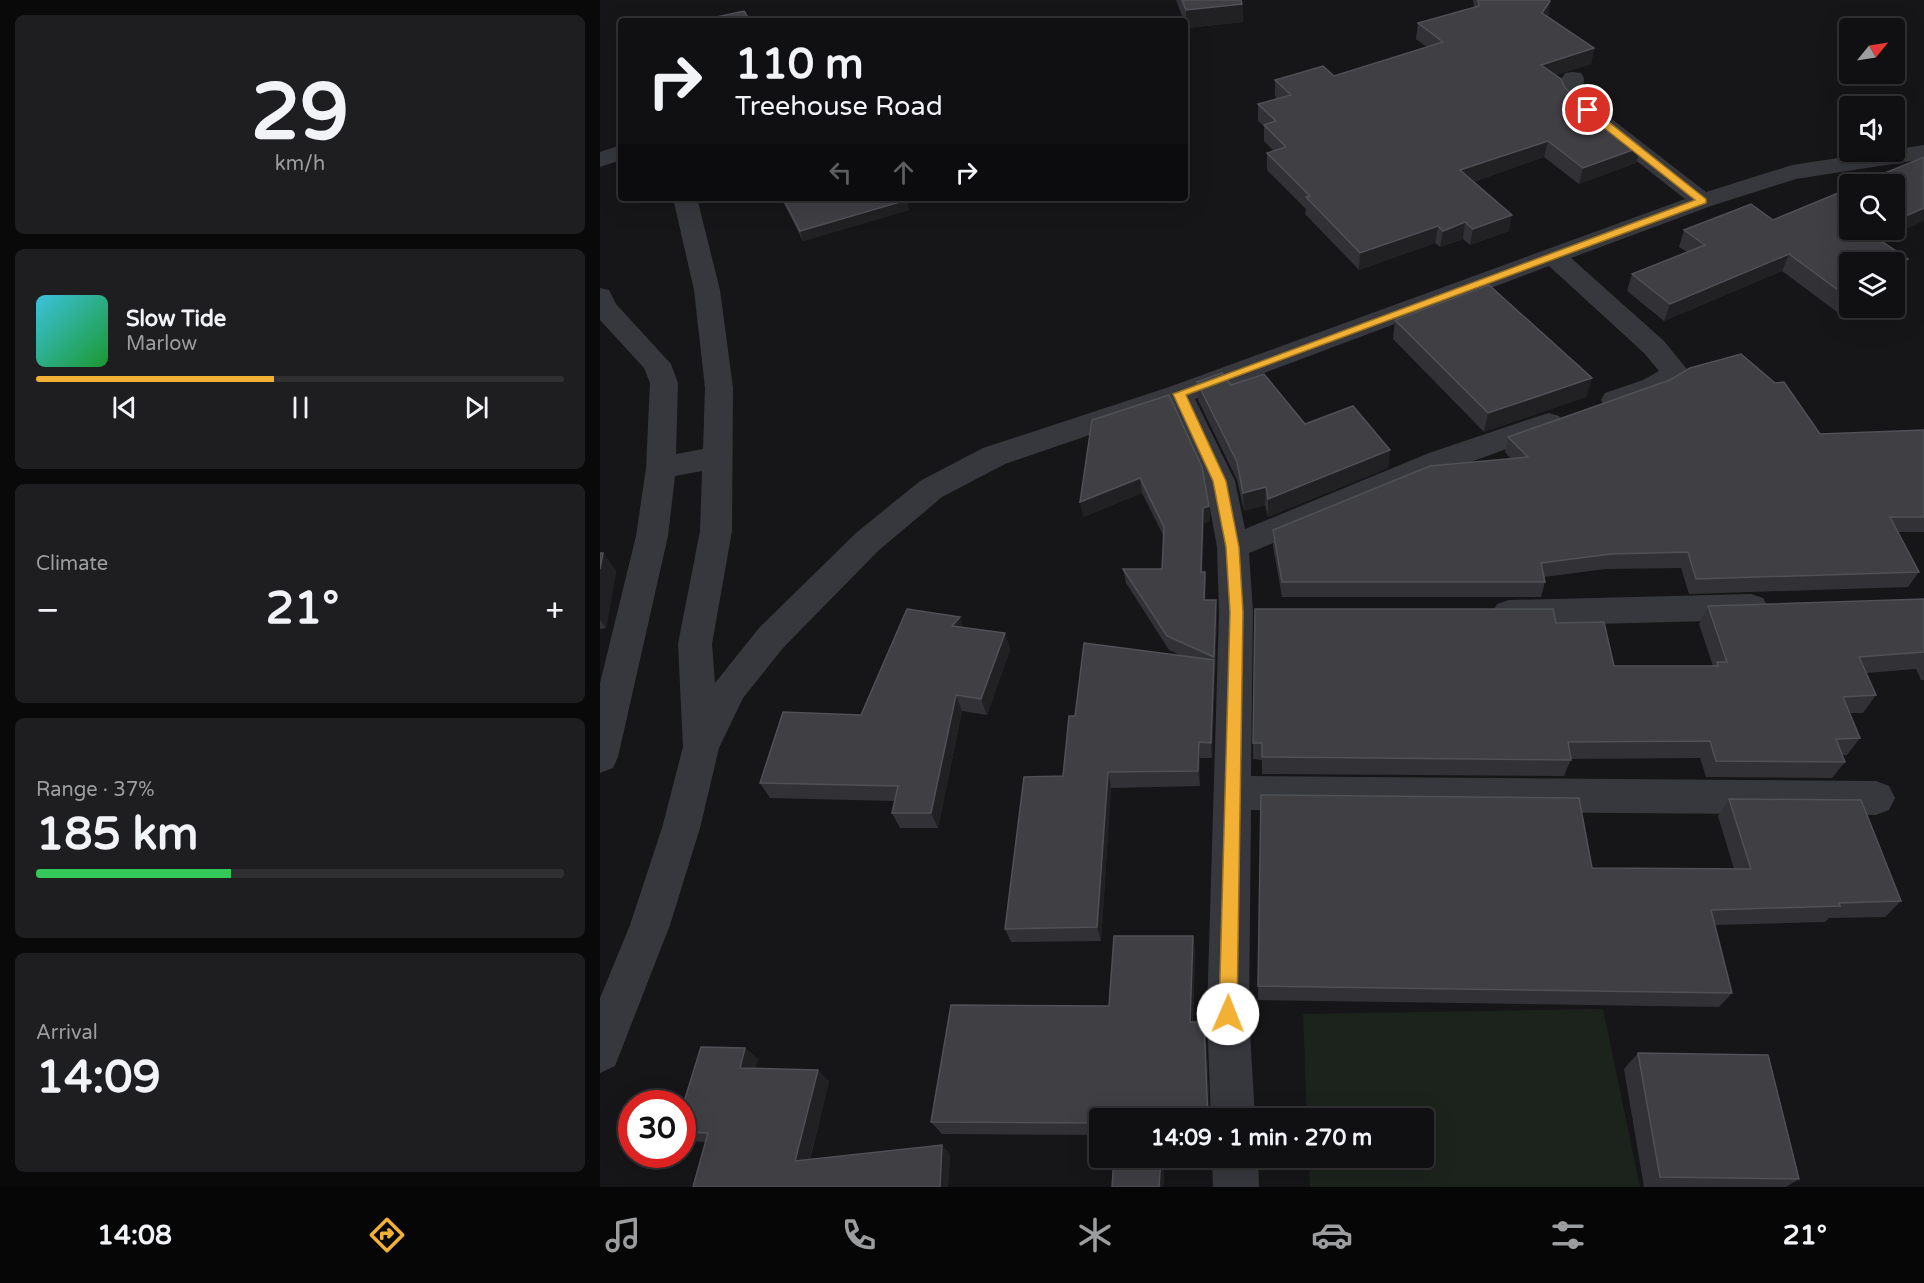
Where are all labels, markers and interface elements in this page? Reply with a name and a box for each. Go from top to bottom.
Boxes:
north arrow [1839,18,1905,84]
map controls [1839,18,1905,318]
text: 110 m [735,39,864,90]
icon: right [636,42,714,120]
text: 29 [251,66,349,160]
pin [1562,84,1613,135]
text: Treehouse Road [735,90,943,123]
icon: arrive [1571,93,1604,126]
button: sound [1839,96,1905,162]
text: km/h [275,152,325,176]
icon: left [824,156,857,189]
icon: ahead [887,156,920,189]
icon: right [950,156,983,189]
button: search [1839,174,1905,240]
button: layers [1839,252,1905,318]
text: Slow Tide [126,306,226,332]
text: Marlow [126,332,197,356]
icon: previous [108,391,141,424]
icon: pause [284,391,317,424]
icon: next [460,391,493,424]
text: Climate [36,552,108,576]
text: 21° [266,582,339,636]
text: − [36,591,60,630]
text: + [545,591,564,630]
text: Range · 37% [36,778,155,802]
text: 185 km [36,808,198,862]
position arrow [1196,982,1260,1046]
text: Arrival [36,1021,98,1045]
text: 14:09 [36,1051,161,1105]
speed limit sign: 30 [618,1090,696,1168]
text: 14:09 · 1 min · 270 m [1151,1125,1372,1151]
icon: directions [366,1214,408,1256]
icon: music [602,1214,644,1256]
icon: phone [838,1214,880,1256]
icon: climate [1074,1214,1116,1256]
icon: car [1311,1214,1353,1256]
icon: filters [1547,1214,1589,1256]
text: 14:08 [97,1219,172,1252]
text: 21° [1783,1219,1827,1252]

